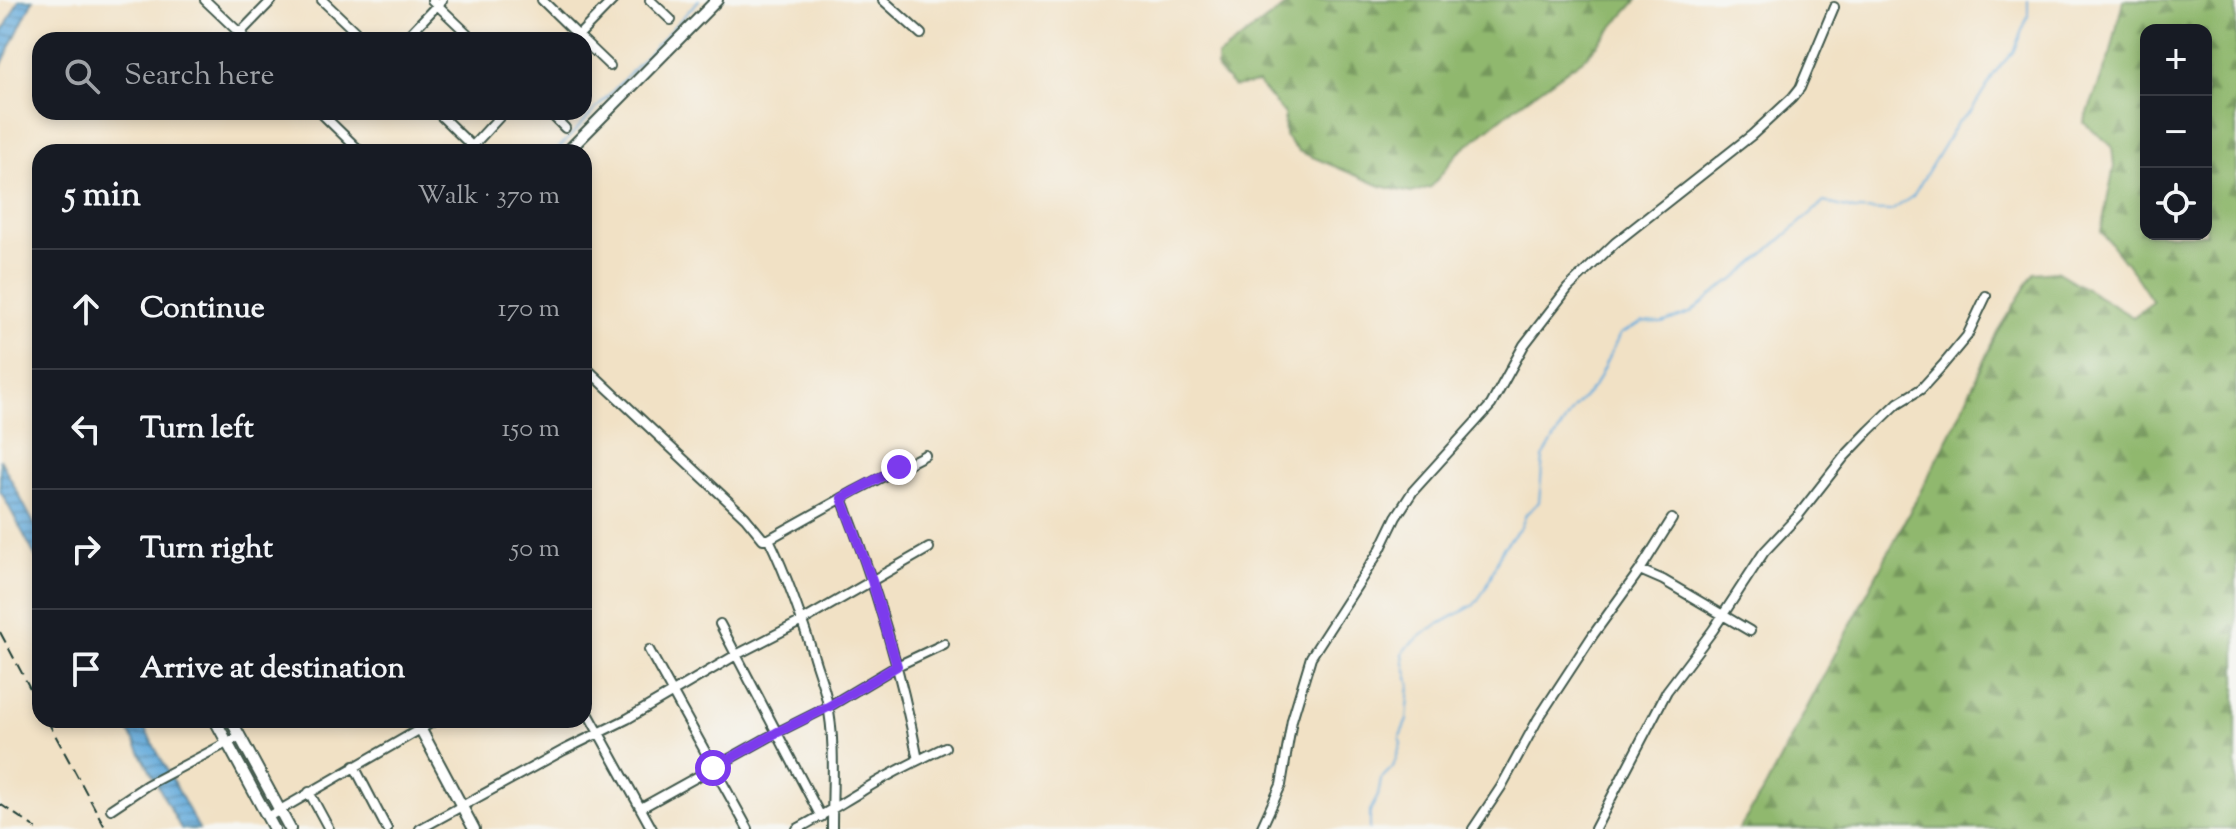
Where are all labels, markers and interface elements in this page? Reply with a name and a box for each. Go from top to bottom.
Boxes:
map controls [2140,24,2212,240]
button: + [2140,24,2212,96]
search box [32,32,592,120]
icon: search [60,54,104,98]
text: Search here [124,55,274,98]
button: − [2140,96,2212,168]
button: locate [2140,168,2212,240]
text: 5 min [64,172,141,221]
text: Walk · 370 m [418,178,560,215]
icon: ahead [64,287,108,331]
text: Continue [140,288,265,331]
text: 170 m [498,291,560,328]
icon: left [64,407,108,451]
text: Turn left [140,408,254,451]
text: 150 m [501,411,560,448]
route end [881,449,917,485]
icon: right [64,527,108,571]
text: Turn right [140,528,273,571]
text: 50 m [510,531,560,568]
icon: arrive [64,647,108,691]
text: Arrive at destination [140,648,405,691]
route start [695,750,731,786]

